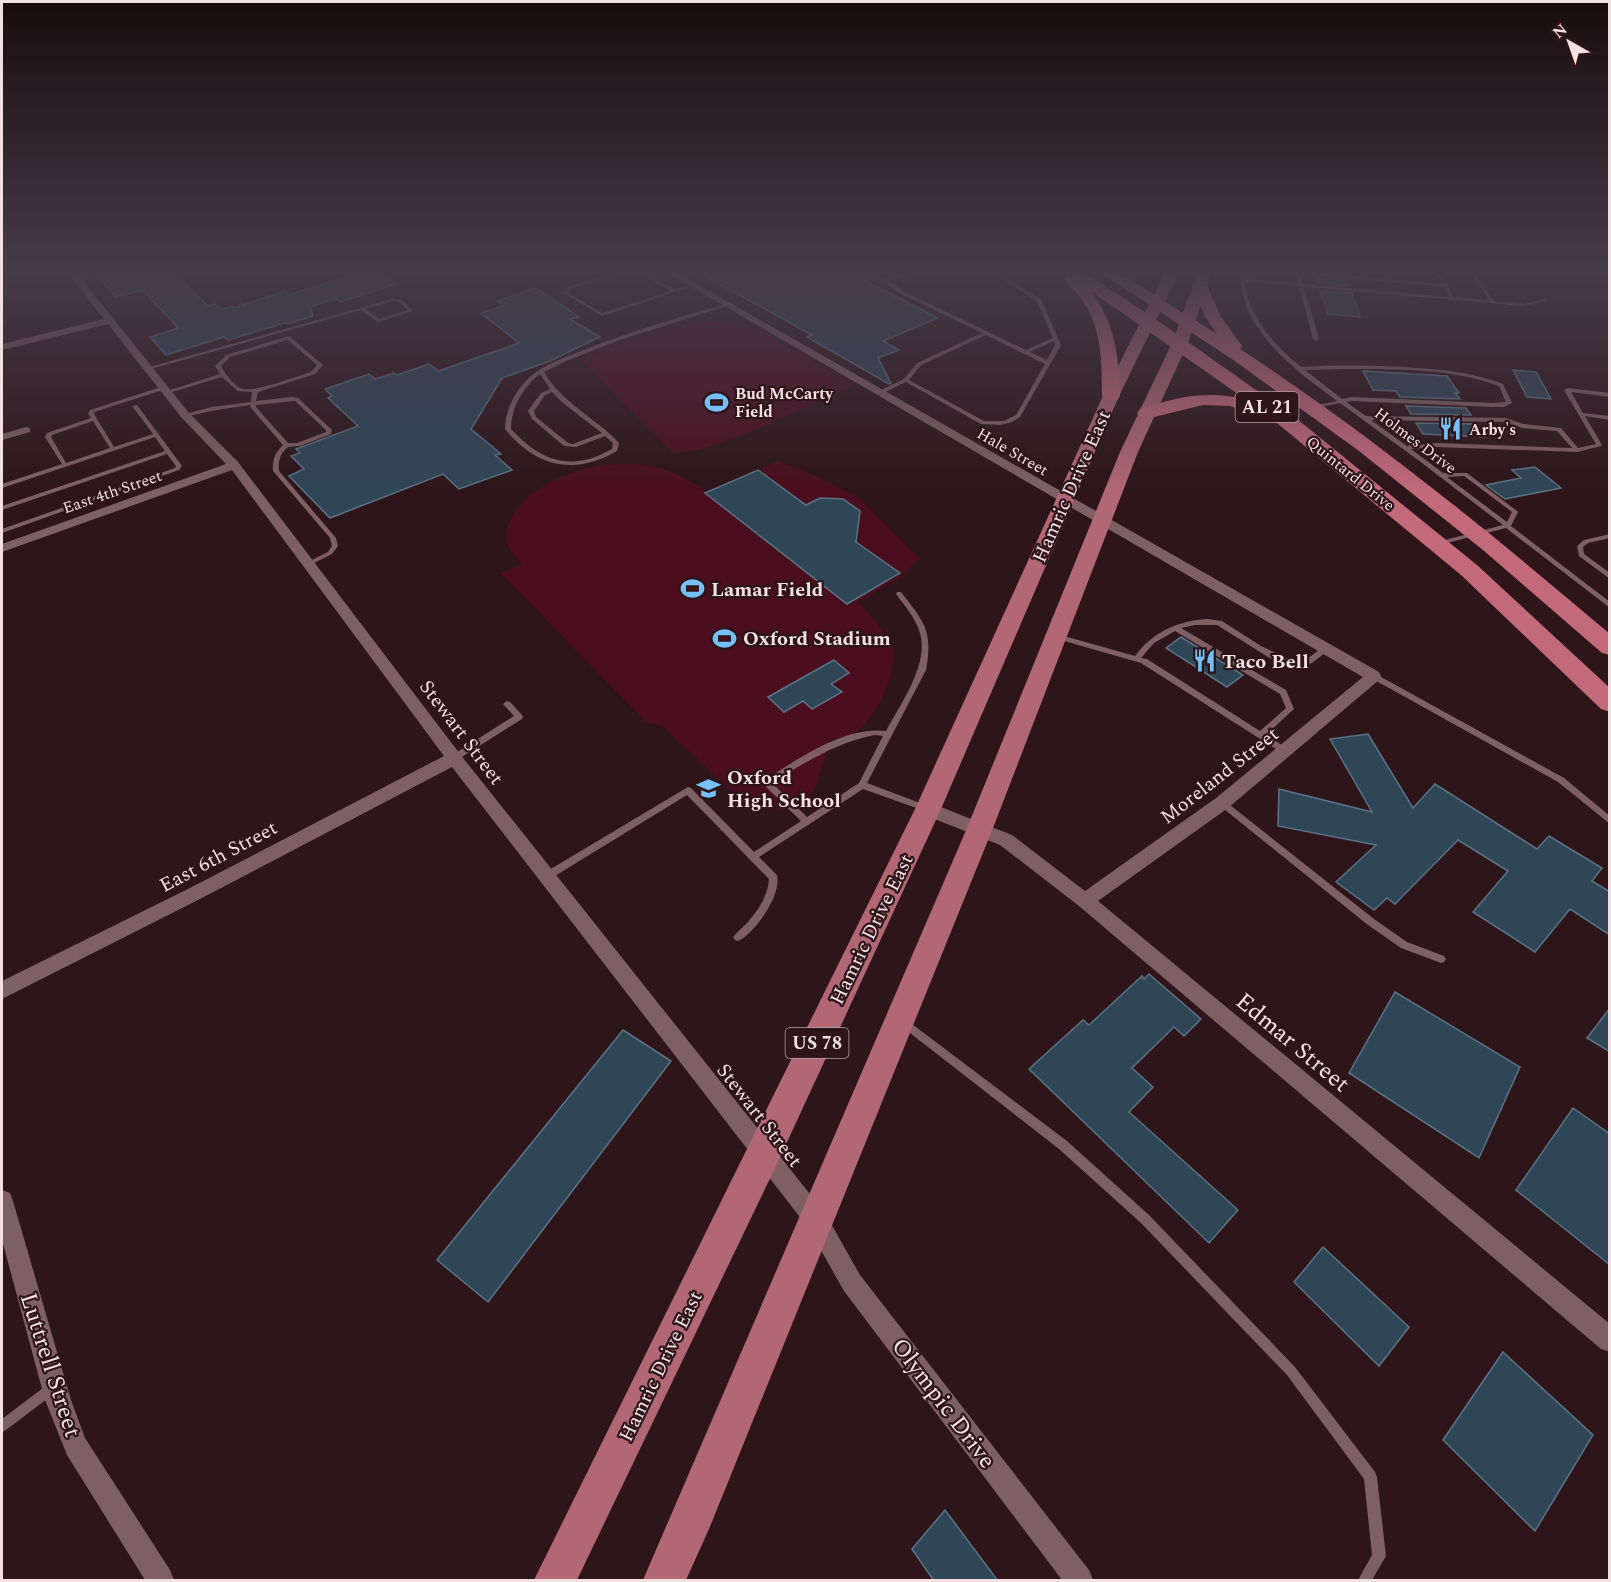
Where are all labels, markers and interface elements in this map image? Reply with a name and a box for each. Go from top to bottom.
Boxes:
north arrow [1539,12,1599,72]
text: N [1547,18,1573,45]
place label: Bud McCarty Field [735,382,834,424]
sports icon: Bud McCarty Field [704,389,730,415]
road number: AL 21 [1236,392,1298,422]
street label: Holmes Drive [1369,402,1462,480]
street label: Hamric Drive East [1025,405,1119,568]
restaurant icon: Arby's [1438,416,1464,442]
place label: Arby's [1469,418,1516,442]
street label: Hale Street [972,422,1053,482]
street label: Quintard Drive [1301,430,1400,517]
street label: East 4th Street [59,464,166,520]
place label: Lamar Field [711,575,824,605]
sports icon: Lamar Field [680,576,706,602]
place label: Oxford Stadium [743,624,891,654]
sports icon: Oxford Stadium [712,625,738,651]
place label: Taco Bell [1222,647,1309,677]
restaurant icon: Taco Bell [1191,648,1217,674]
street label: Stewart Street [412,674,511,792]
street label: Moreland Street [1154,720,1285,832]
place label: Oxford High School [727,763,841,816]
school or university icon: Oxford High School [696,775,722,801]
street label: East 6th Street [154,813,283,901]
street label: Hamric Drive East [822,849,921,1010]
street label: Edmar Street [1227,984,1357,1101]
road number: US 78 [786,1028,848,1058]
street label: Stewart Street [709,1057,809,1174]
street label: Hamric Drive East [611,1286,710,1447]
street label: Luttrell Street [10,1288,90,1442]
street label: Olympic Drive [882,1330,1005,1477]

